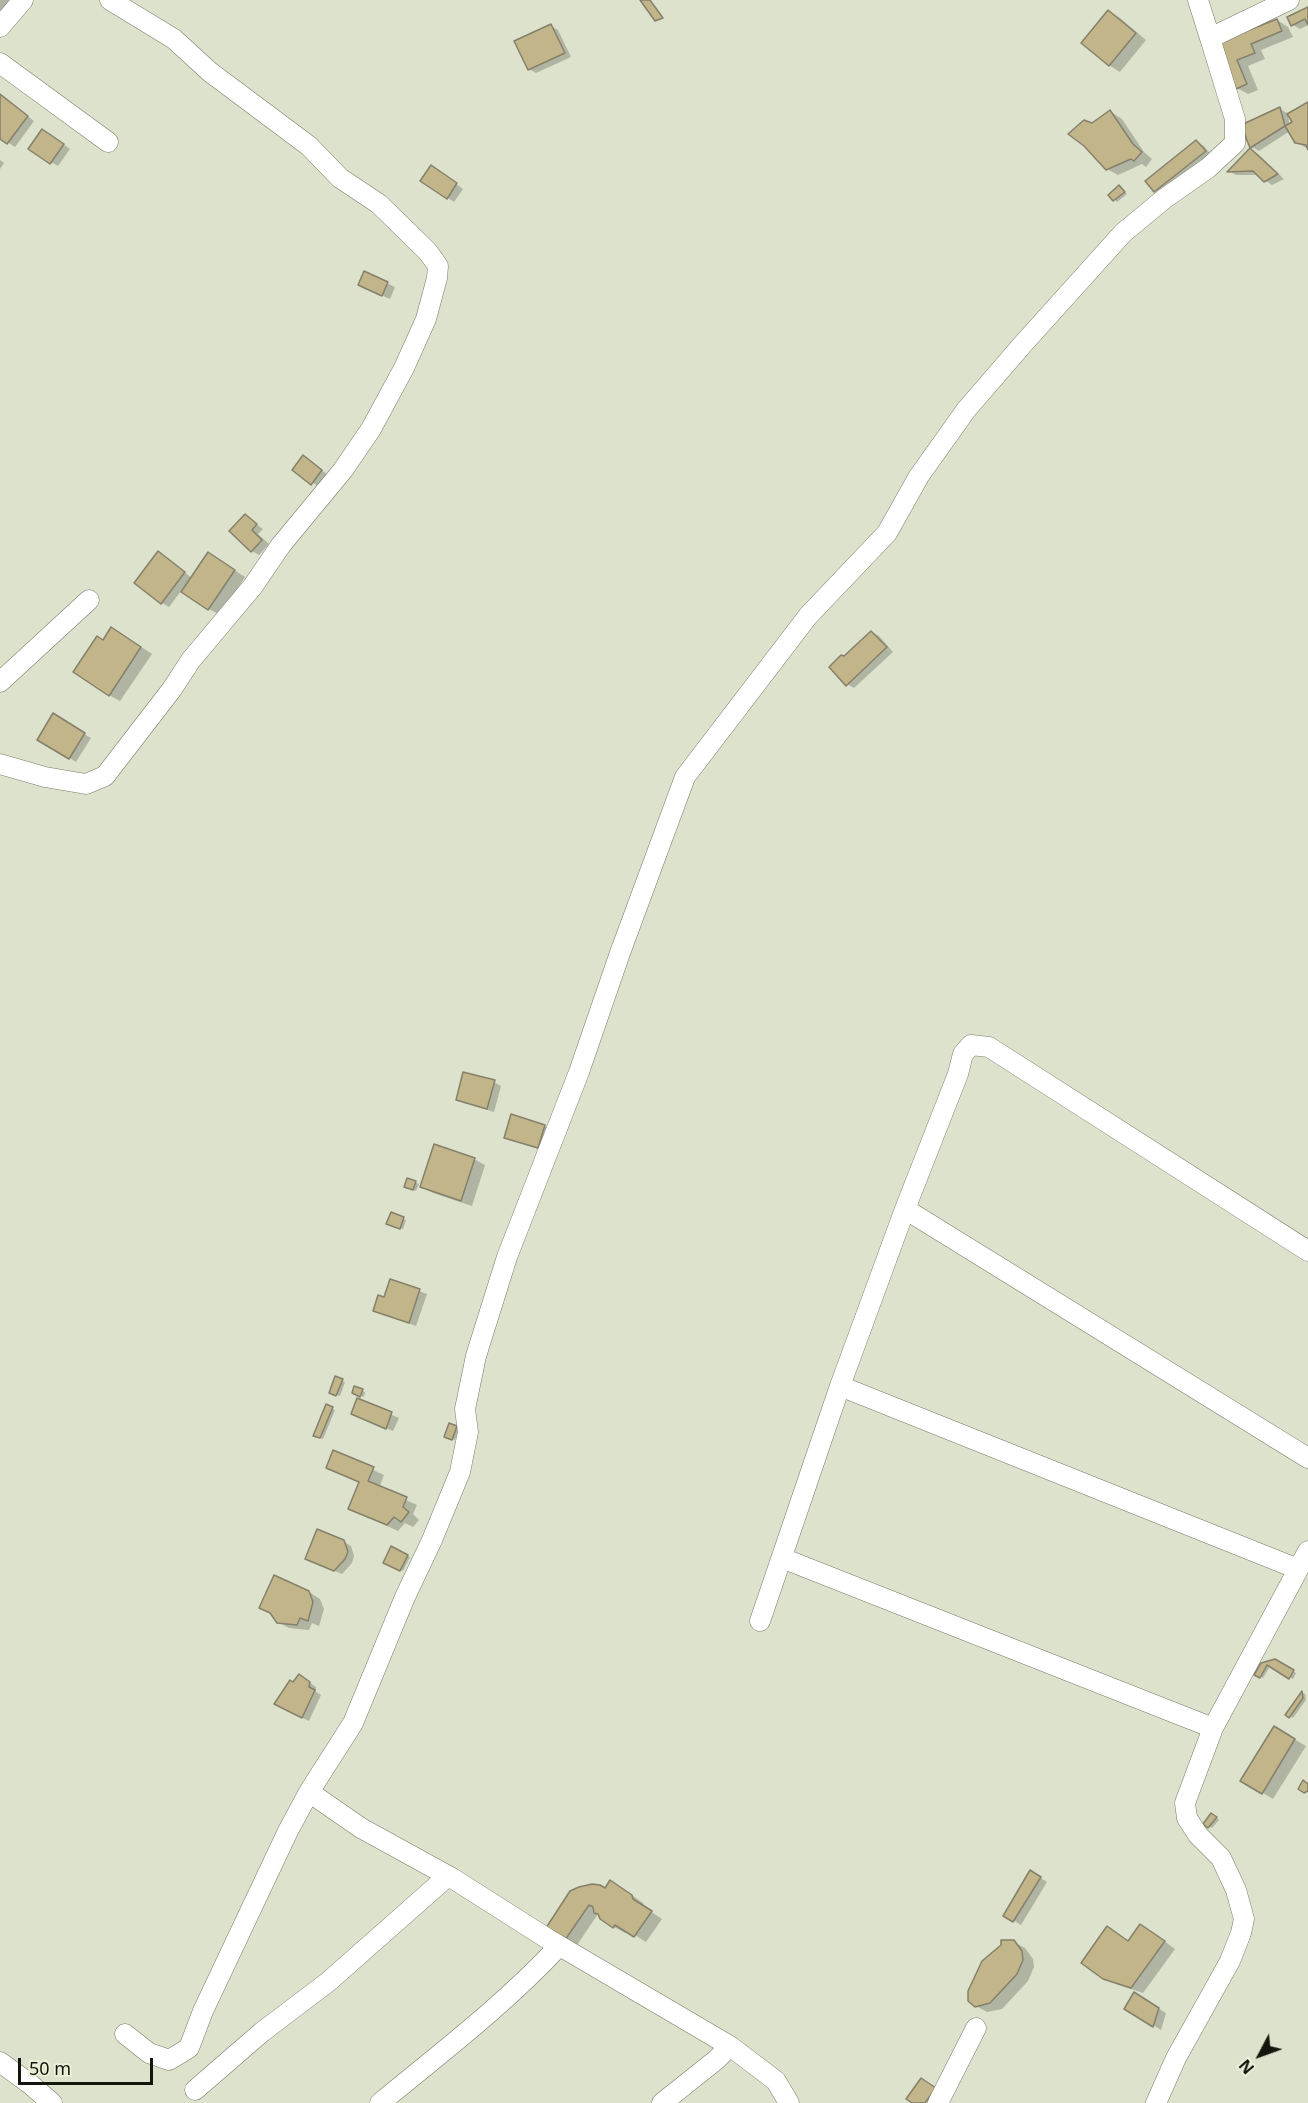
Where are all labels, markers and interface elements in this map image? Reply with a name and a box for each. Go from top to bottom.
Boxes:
north arrow [1230,2025,1290,2085]
scale bar [21,2046,156,2084]
text: N [1234,2055,1259,2079]
text: 50 m [29,2056,71,2080]

